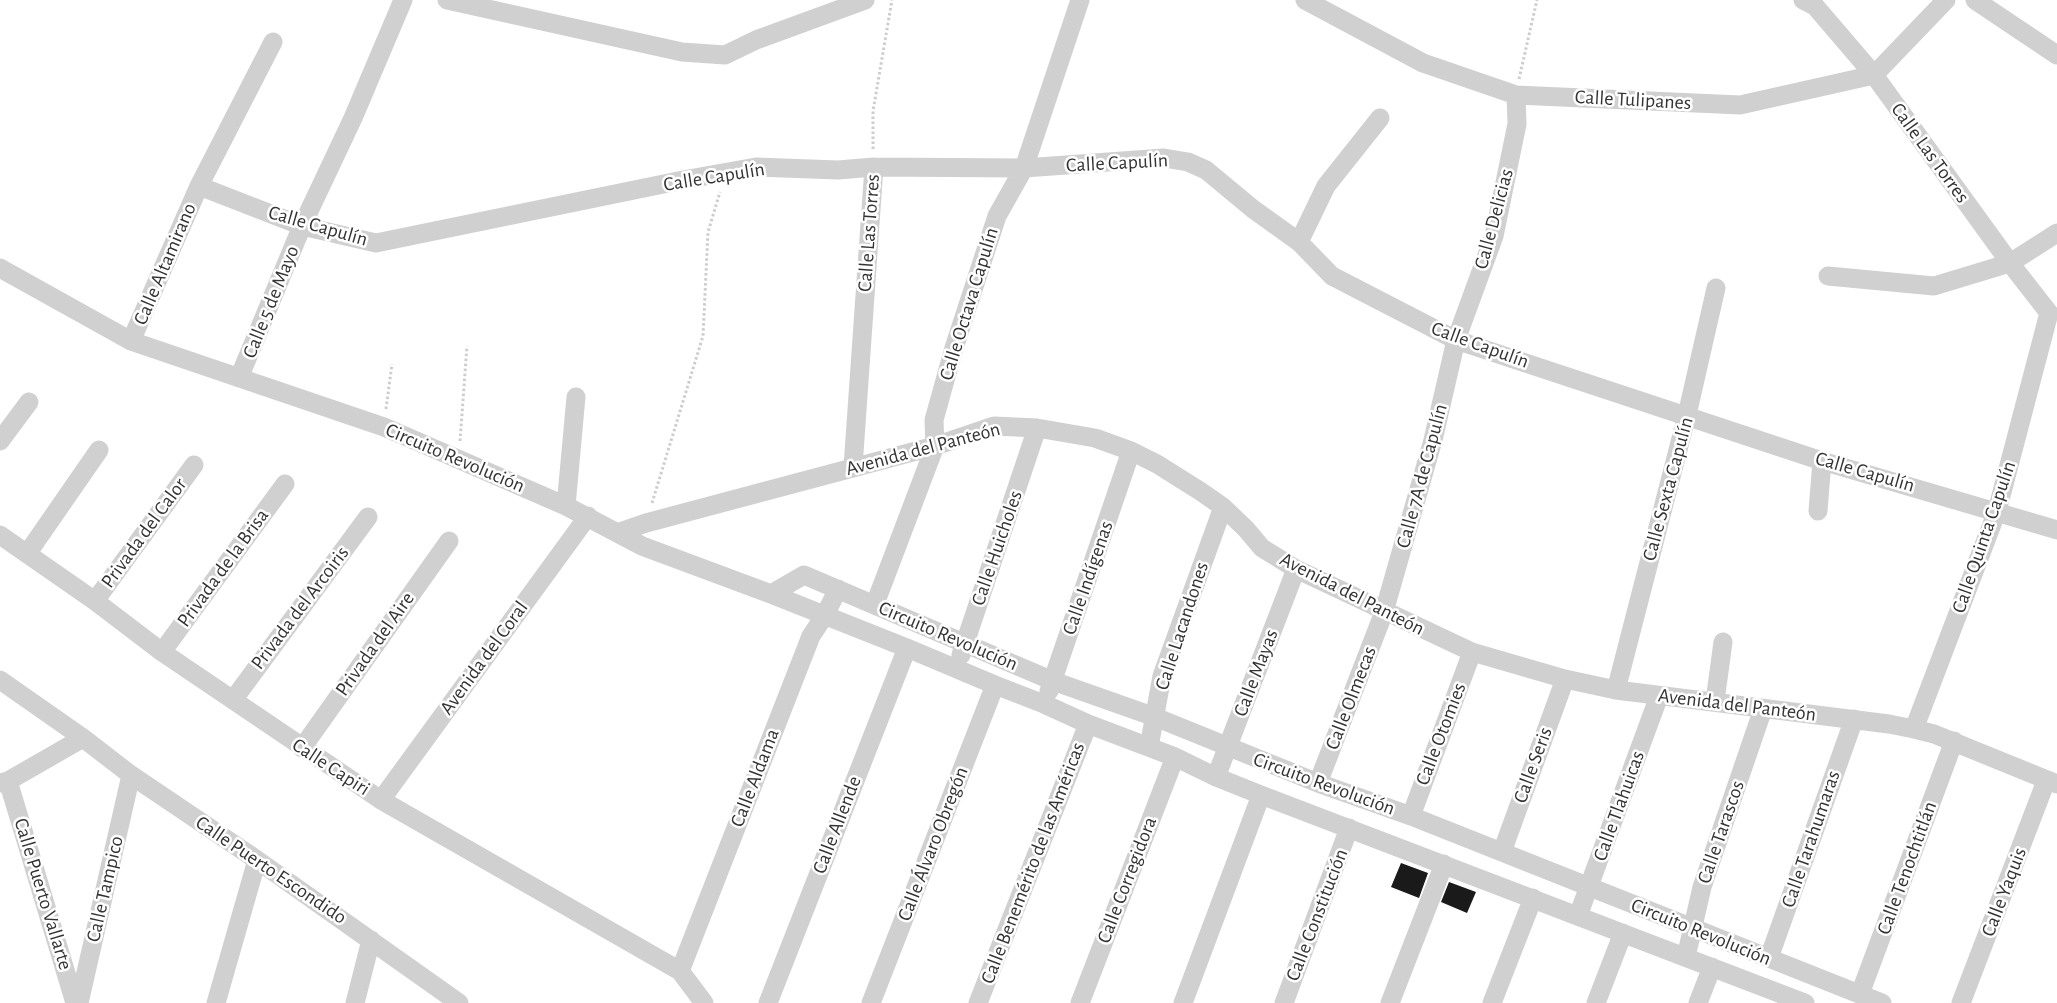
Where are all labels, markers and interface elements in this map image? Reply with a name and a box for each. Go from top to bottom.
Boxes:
street label: Calle Tulipanes [1574,85,1692,115]
street label: Calle Las Torres [1886,98,1974,208]
street label: Calle Capulín [1065,148,1169,178]
street label: Calle Capulín [662,157,766,197]
street label: Calle Delicias [1469,166,1519,272]
street label: Calle Las Torres [853,173,885,293]
street label: Calle Altamirano [129,199,201,329]
street label: Calle Capulín [266,200,370,252]
street label: Calle Octava Capulín [934,225,1004,383]
street label: Calle 5 de Mayo [238,242,304,362]
street label: Calle Capulín [1428,316,1532,374]
street label: Calle 7A de Capulín [1391,401,1453,551]
street label: Calle Sexta Capulín [1637,414,1699,564]
street label: Avenida del Panteón [843,417,1003,481]
street label: Circuito Revolución [382,418,528,498]
street label: Calle Capulín [1813,446,1917,498]
street label: Calle Quinta Capulín [1947,458,2021,616]
street label: Privada del Calor [96,473,192,593]
street label: Calle Huicholes [966,487,1028,609]
street label: Privada de la Brisa [172,504,274,632]
street label: Calle Indígenas [1057,518,1119,638]
street label: Privada del Arcoiris [246,542,354,674]
street label: Avenida del Panteón [1276,547,1428,641]
street label: Calle Lacandones [1150,559,1214,693]
street label: Privada del Aire [330,587,420,701]
street label: Circuito Revolución [875,596,1021,676]
street label: Avenida del Coral [435,597,533,719]
street label: Calle Mayas [1228,626,1284,720]
street label: Calle Olmecas [1320,643,1382,753]
street label: Calle Otomies [1410,679,1472,789]
street label: Avenida del Panteón [1657,683,1817,727]
street label: Calle Seris [1508,724,1558,806]
street label: Calle Aldama [725,726,785,830]
street label: Calle Capiri [288,733,374,801]
street label: Calle Benemérito de las Américas [976,739,1090,987]
street label: Circuito Revolución [1250,747,1398,821]
street label: Calle Tlahuicas [1588,748,1650,864]
street label: Calle Álvaro Obregón [893,764,973,924]
street label: Calle Tarahumaras [1776,767,1846,911]
street label: Calle Allende [807,773,867,877]
street label: Calle Tarascos [1692,777,1750,887]
street label: Calle Tenochtitlán [1872,798,1942,938]
street label: Calle Puerto Escondido [191,810,351,930]
street label: Calle Corregidora [1092,813,1162,947]
street label: Calle Puerto Vallarte [9,815,77,973]
street label: Calle Tampico [81,834,129,944]
street label: Calle Yaquis [1976,844,2032,940]
street label: Calle Constitución [1281,846,1353,984]
street label: Circuito Revolución [1628,893,1774,971]

